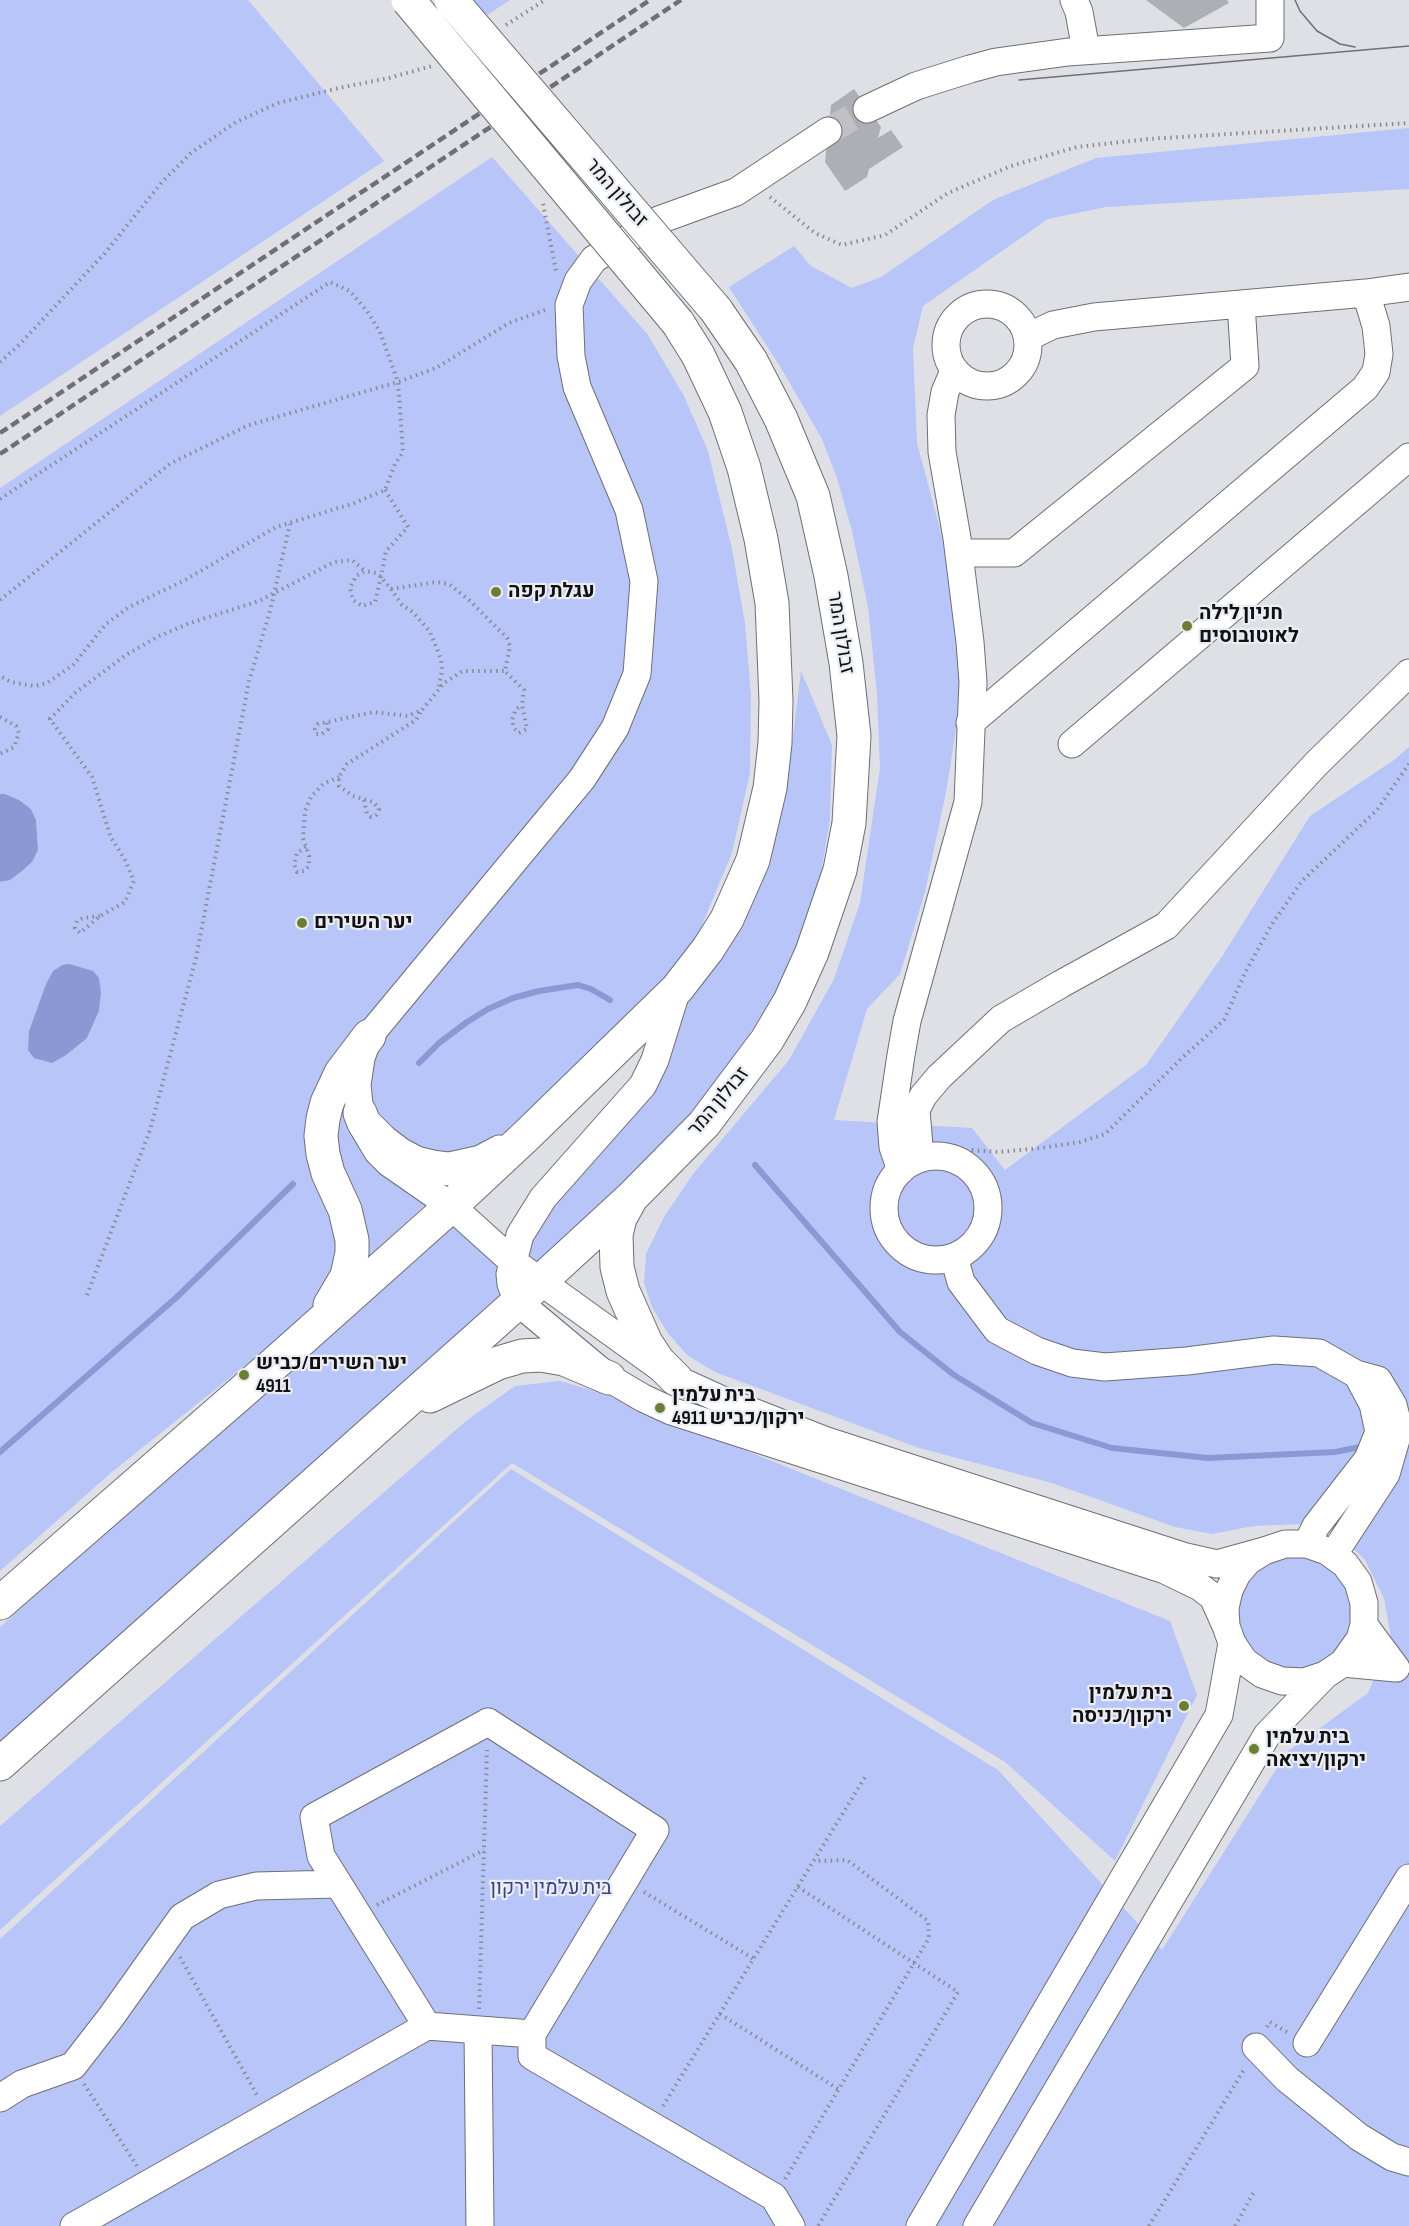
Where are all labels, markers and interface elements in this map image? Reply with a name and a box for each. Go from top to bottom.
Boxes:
street label: זבולון המר [580,154,652,232]
place label: עגלת קפה [508,580,595,604]
marker: עגלת קפה [489,585,503,599]
street label: זבולון המר [822,590,858,676]
place label: חניון לילה לאוטובוסים [1199,602,1299,649]
marker: חניון לילה לאוטובוסים [1180,619,1194,633]
place label: יער השירים [314,911,413,935]
marker: יער השירים [295,916,309,930]
street label: זבולון המר [683,1063,755,1141]
place label: יער השירים/כביש 4911 [256,1352,407,1399]
marker: יער השירים/כביש 4911 [237,1368,251,1382]
place label: בית עלמין ירקון/כביש 4911 [672,1384,804,1431]
marker: בית עלמין ירקון/כביש 4911 [653,1401,667,1415]
place label: בית עלמין ירקון/כניסה [1072,1682,1172,1729]
marker: בית עלמין ירקון/כניסה [1177,1699,1191,1713]
place label: בית עלמין ירקון/יציאה [1266,1726,1366,1773]
marker: בית עלמין ירקון/יציאה [1247,1742,1261,1756]
park label: בית עלמין ירקון [490,1877,612,1901]

